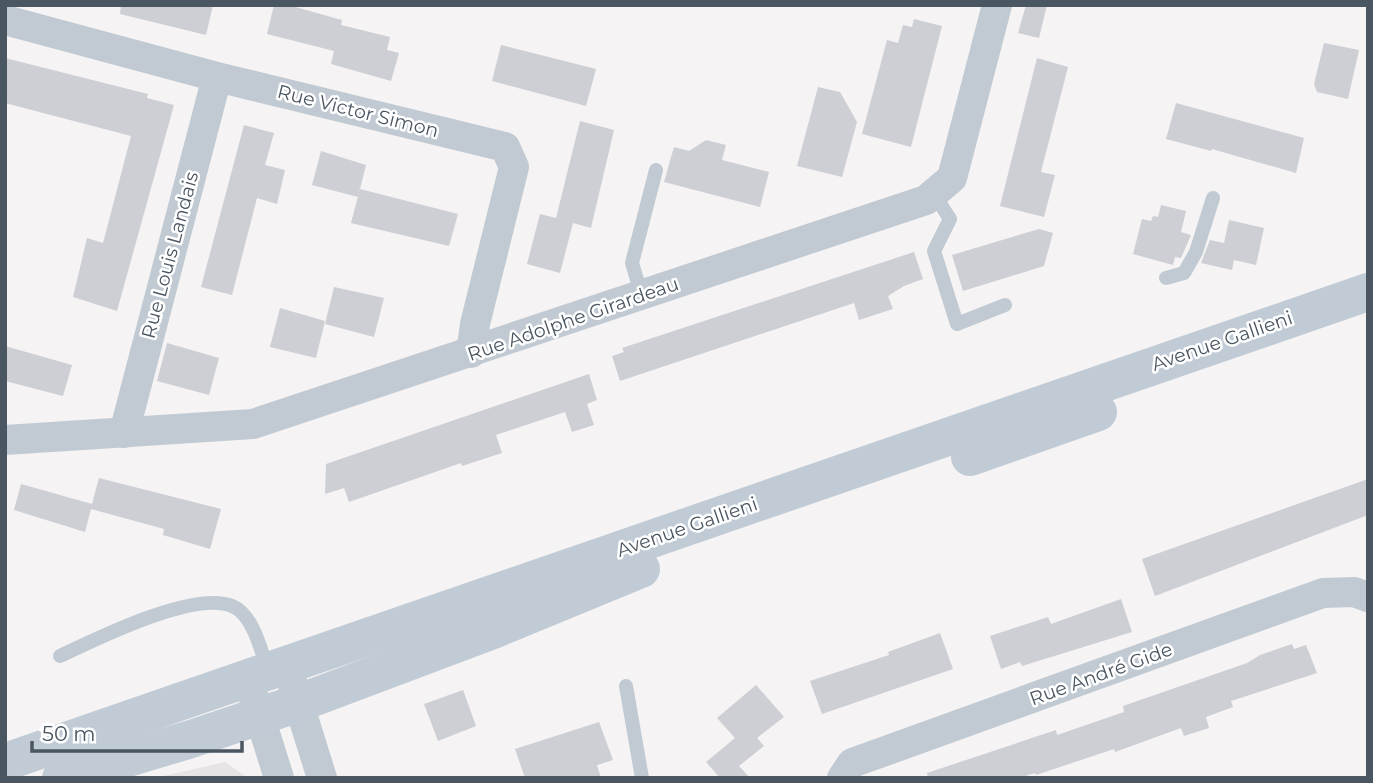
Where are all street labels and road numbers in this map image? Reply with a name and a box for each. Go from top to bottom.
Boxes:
street label: Rue Victor Simon [275,80,441,142]
street label: Rue Louis Landais [137,169,203,341]
street label: Rue Adolphe Girardeau [464,272,682,366]
street label: Avenue Gallieni [1149,306,1295,376]
street label: Avenue Gallieni [614,492,760,562]
street label: Rue André Gide [1026,637,1176,711]

